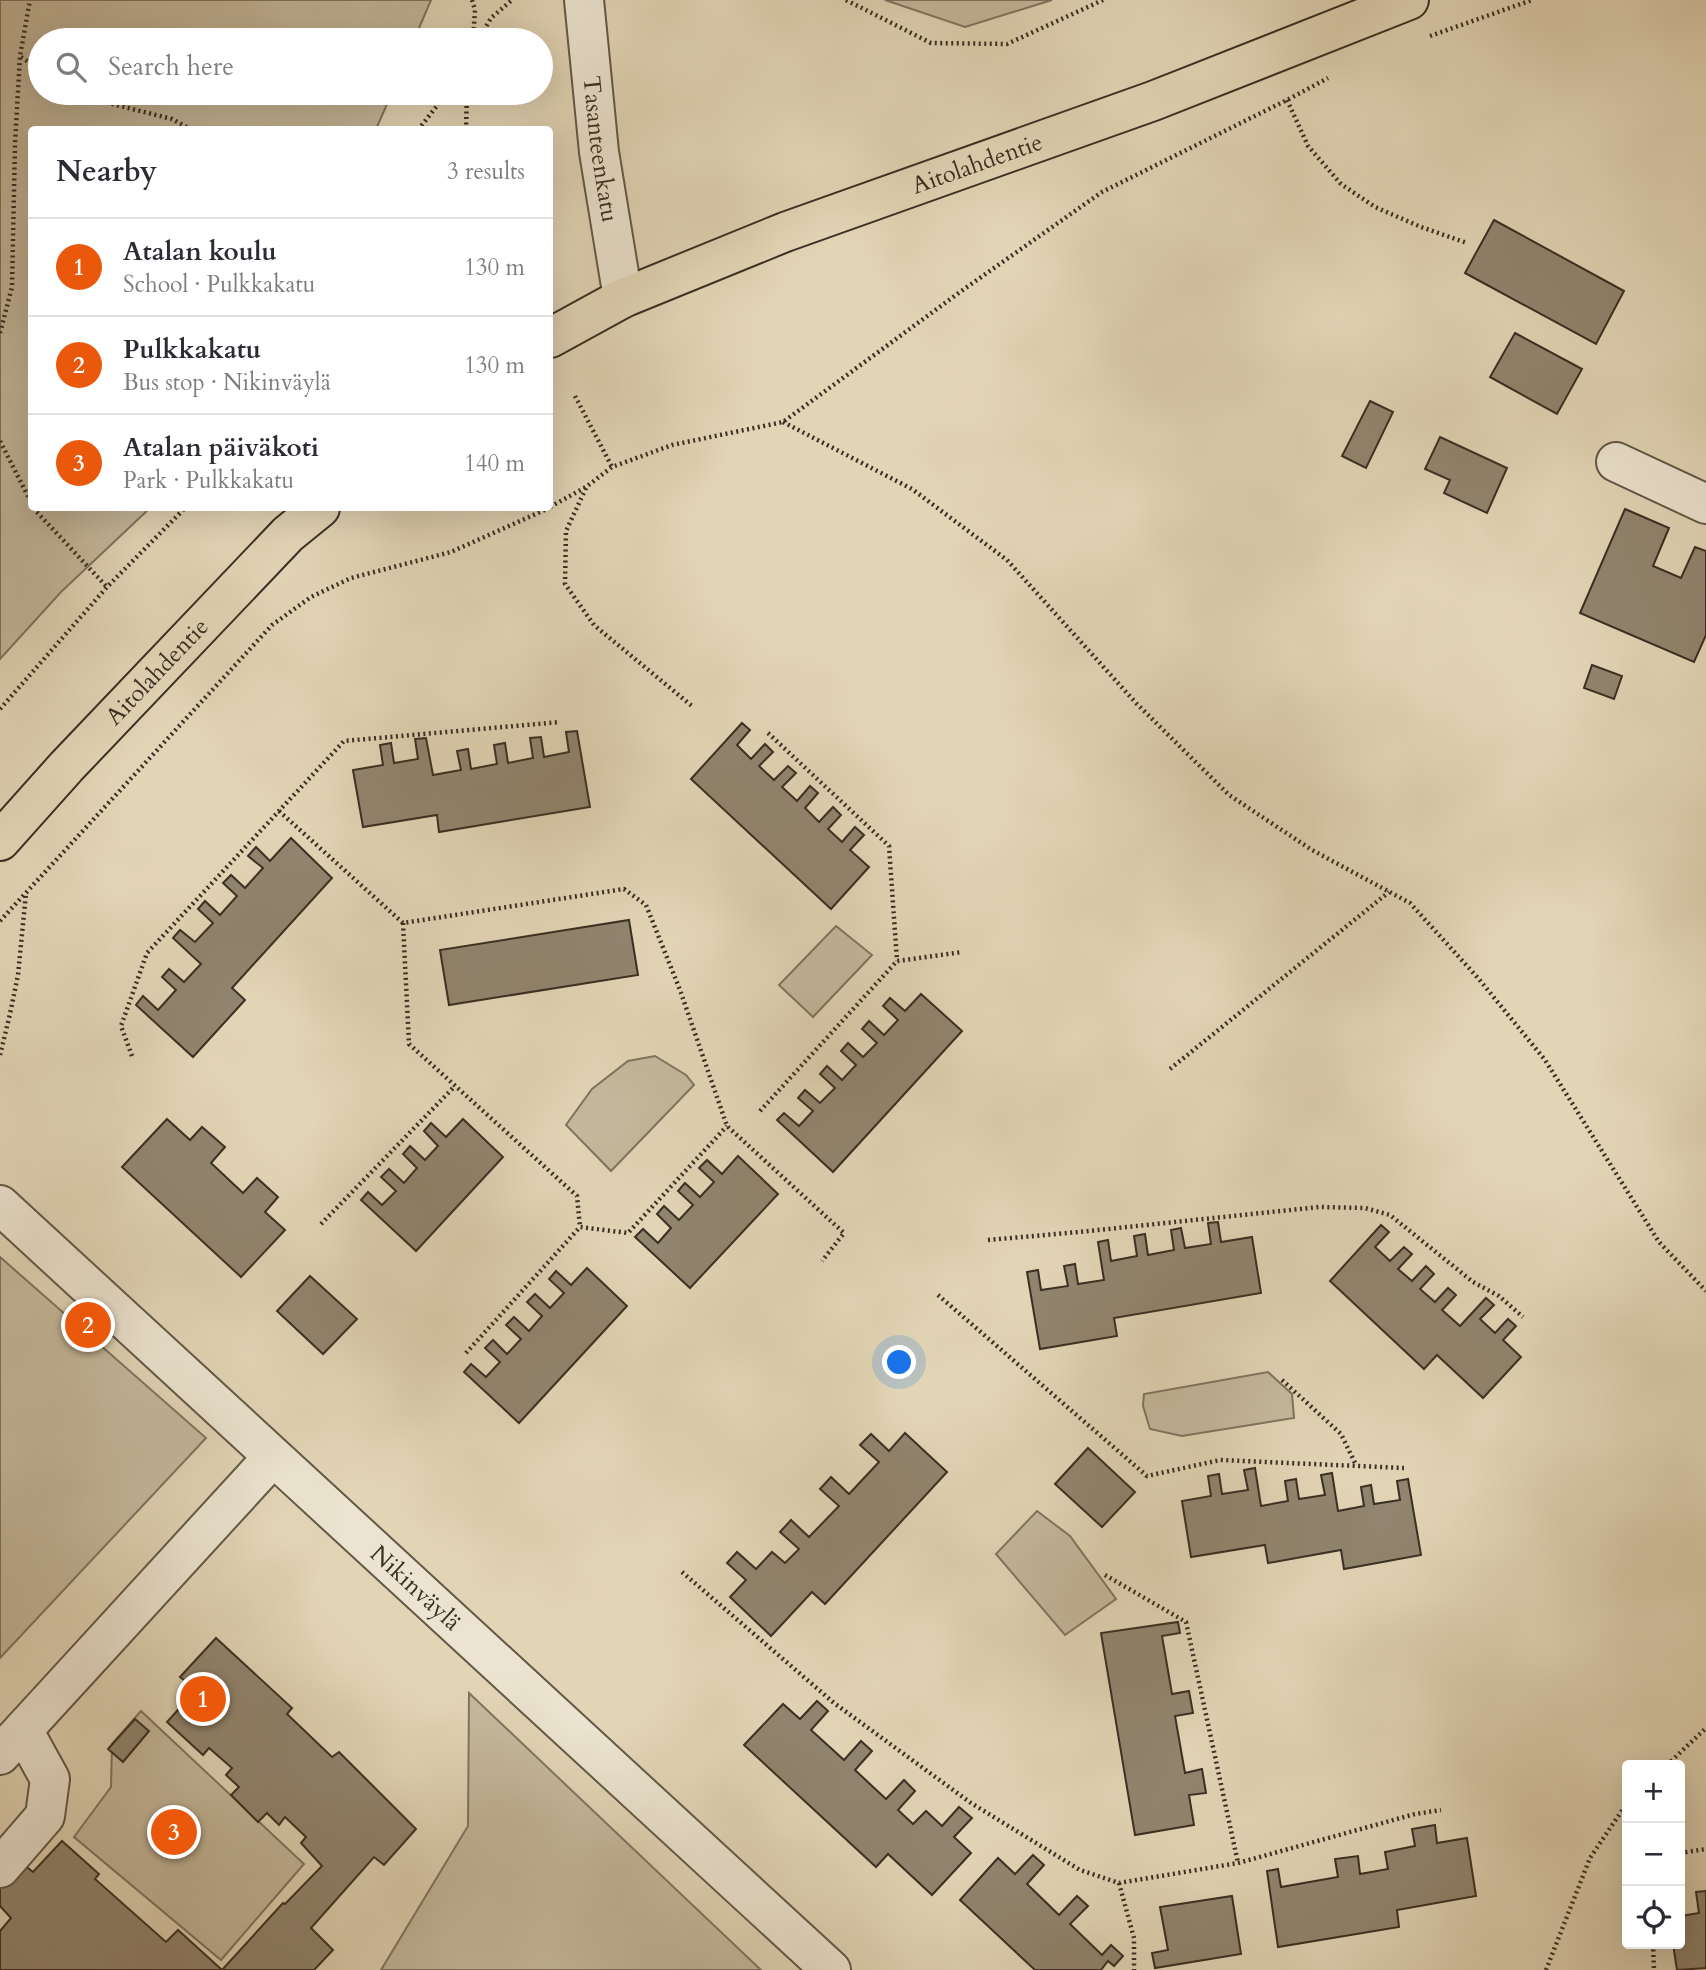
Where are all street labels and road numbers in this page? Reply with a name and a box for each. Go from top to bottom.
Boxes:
street label: Tasanteenkatu [575,75,626,225]
street label: Aitolahdentie [907,126,1047,203]
street label: Aitolahdentie [98,611,216,733]
street label: Nikinväylä [363,1538,468,1639]

